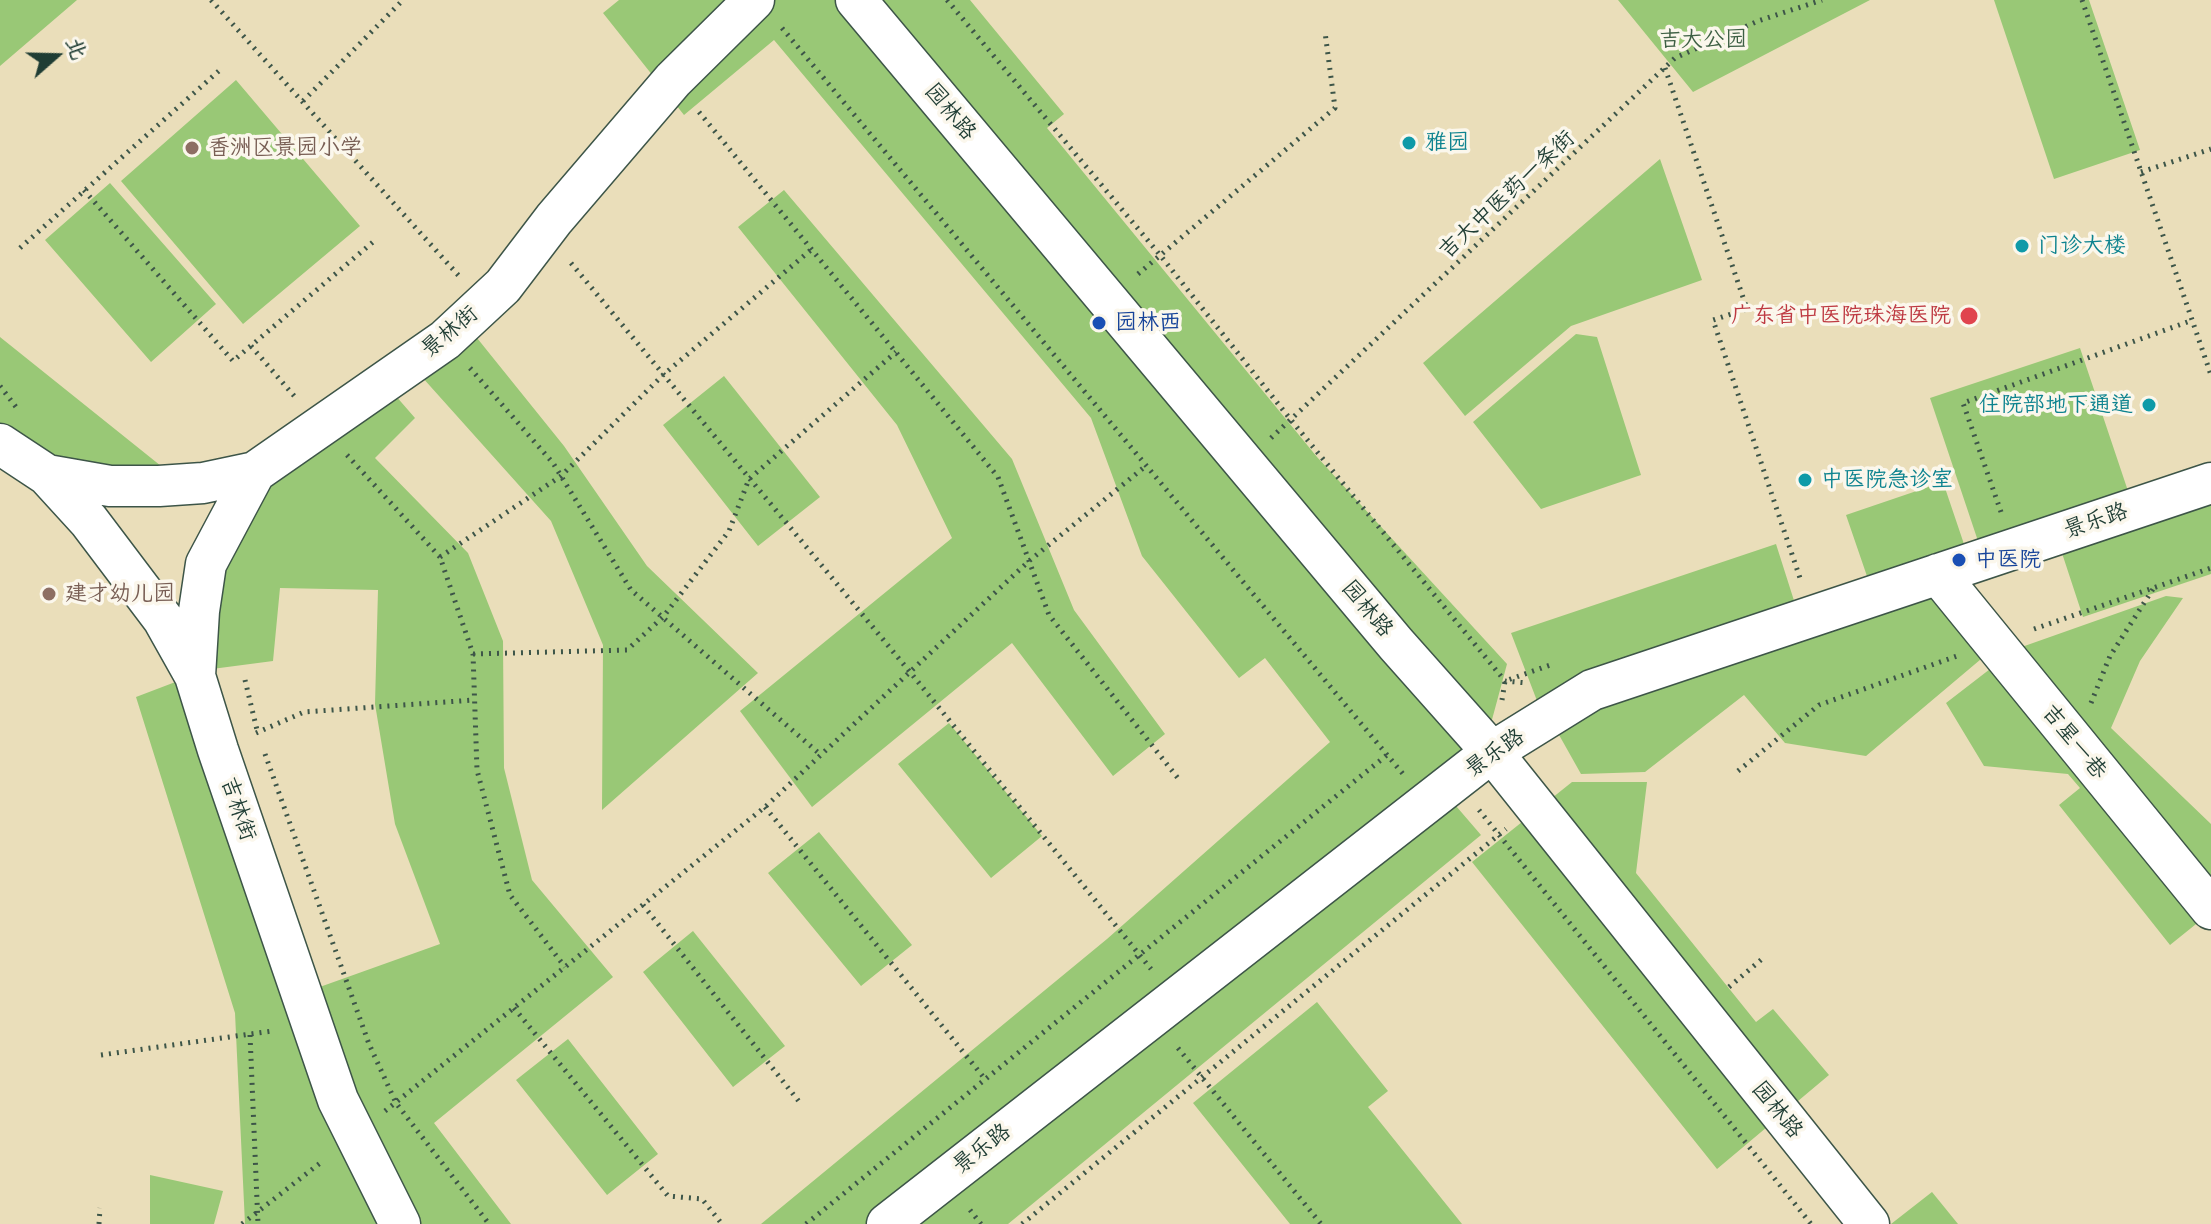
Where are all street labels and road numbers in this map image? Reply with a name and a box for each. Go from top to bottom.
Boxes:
street label: 园林路 [919,78,981,146]
street label: 吉大中医药一条街 [1434,125,1580,265]
street label: 景林街 [416,301,484,363]
street label: 景乐路 [2061,498,2131,544]
street label: 园林路 [1336,575,1398,643]
street label: 吉星一巷 [2036,699,2112,785]
street label: 景乐路 [1460,723,1530,783]
street label: 吉林街 [215,774,261,844]
street label: 园林路 [1746,1076,1808,1144]
street label: 景乐路 [948,1118,1016,1180]

